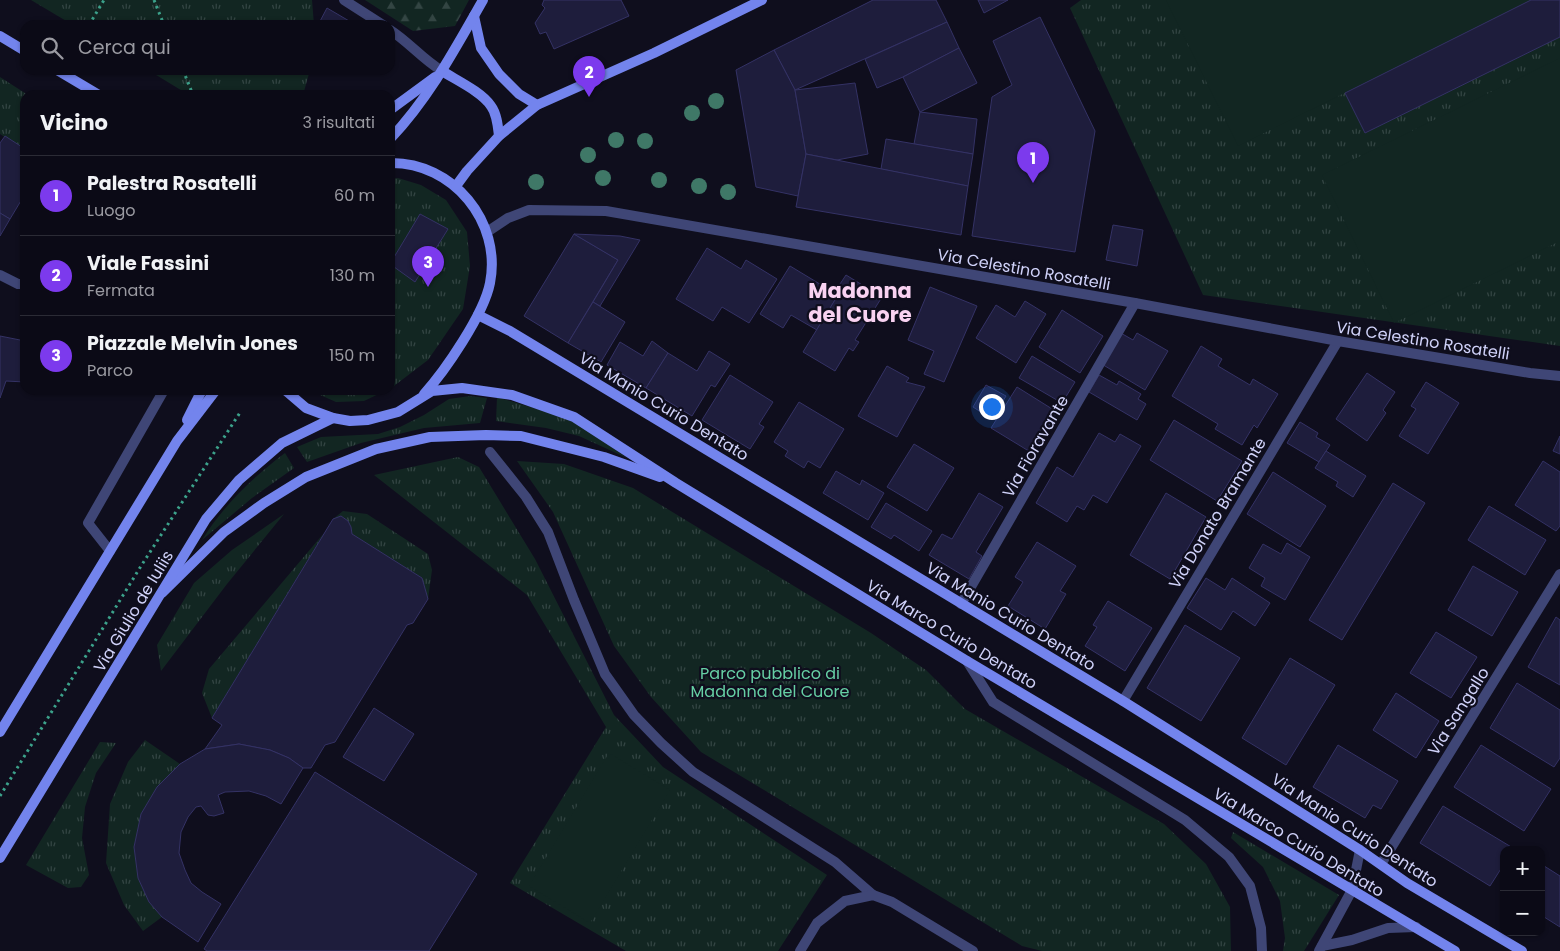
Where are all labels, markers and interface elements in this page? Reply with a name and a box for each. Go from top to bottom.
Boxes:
search box [20,20,395,75]
icon: search [38,34,66,62]
text: Cerca qui [78,34,171,61]
pin: 2 [573,56,605,97]
text: Vicino [40,108,108,137]
text: 3 risultati [302,111,375,134]
pin: 1 [1017,142,1049,183]
text: Palestra Rosatelli [87,170,257,197]
text: 1 [53,184,59,207]
text: 60 m [334,184,375,207]
text: Luogo [87,199,135,222]
street label: Via Celestino Rosatelli [935,243,1112,296]
pin: 3 [412,246,444,287]
text: Viale Fassini [87,250,209,277]
text: 2 [51,264,61,287]
text: 130 m [330,264,375,287]
district label: Madonna del Cuore [808,276,912,329]
text: Fermata [87,279,155,302]
street label: Via Celestino Rosatelli [1334,315,1511,366]
text: Piazzale Melvin Jones [87,330,298,357]
text: 3 [51,344,61,367]
text: 150 m [329,344,375,367]
street label: Via Manio Curio Dentato [575,347,753,466]
text: Parco [87,359,133,382]
street label: Via Fioravante [997,391,1074,502]
your location [979,394,1005,420]
street label: Via Donato Bramante [1163,433,1272,593]
street label: Via Giulio de Iuliis [88,546,179,676]
street label: Via Manio Curio Dentato [922,557,1100,676]
street label: Via Marco Curio Dentato [862,574,1042,695]
park label: Parco pubblico di Madonna del Cuore [691,662,850,703]
street label: Via Sangallo [1422,663,1495,760]
street label: Via Manio Curio Dentato [1267,768,1442,893]
street label: Via Marco Curio Dentato [1209,782,1389,903]
map controls [1500,846,1545,936]
button: + [1500,846,1545,891]
button: − [1500,891,1545,936]

